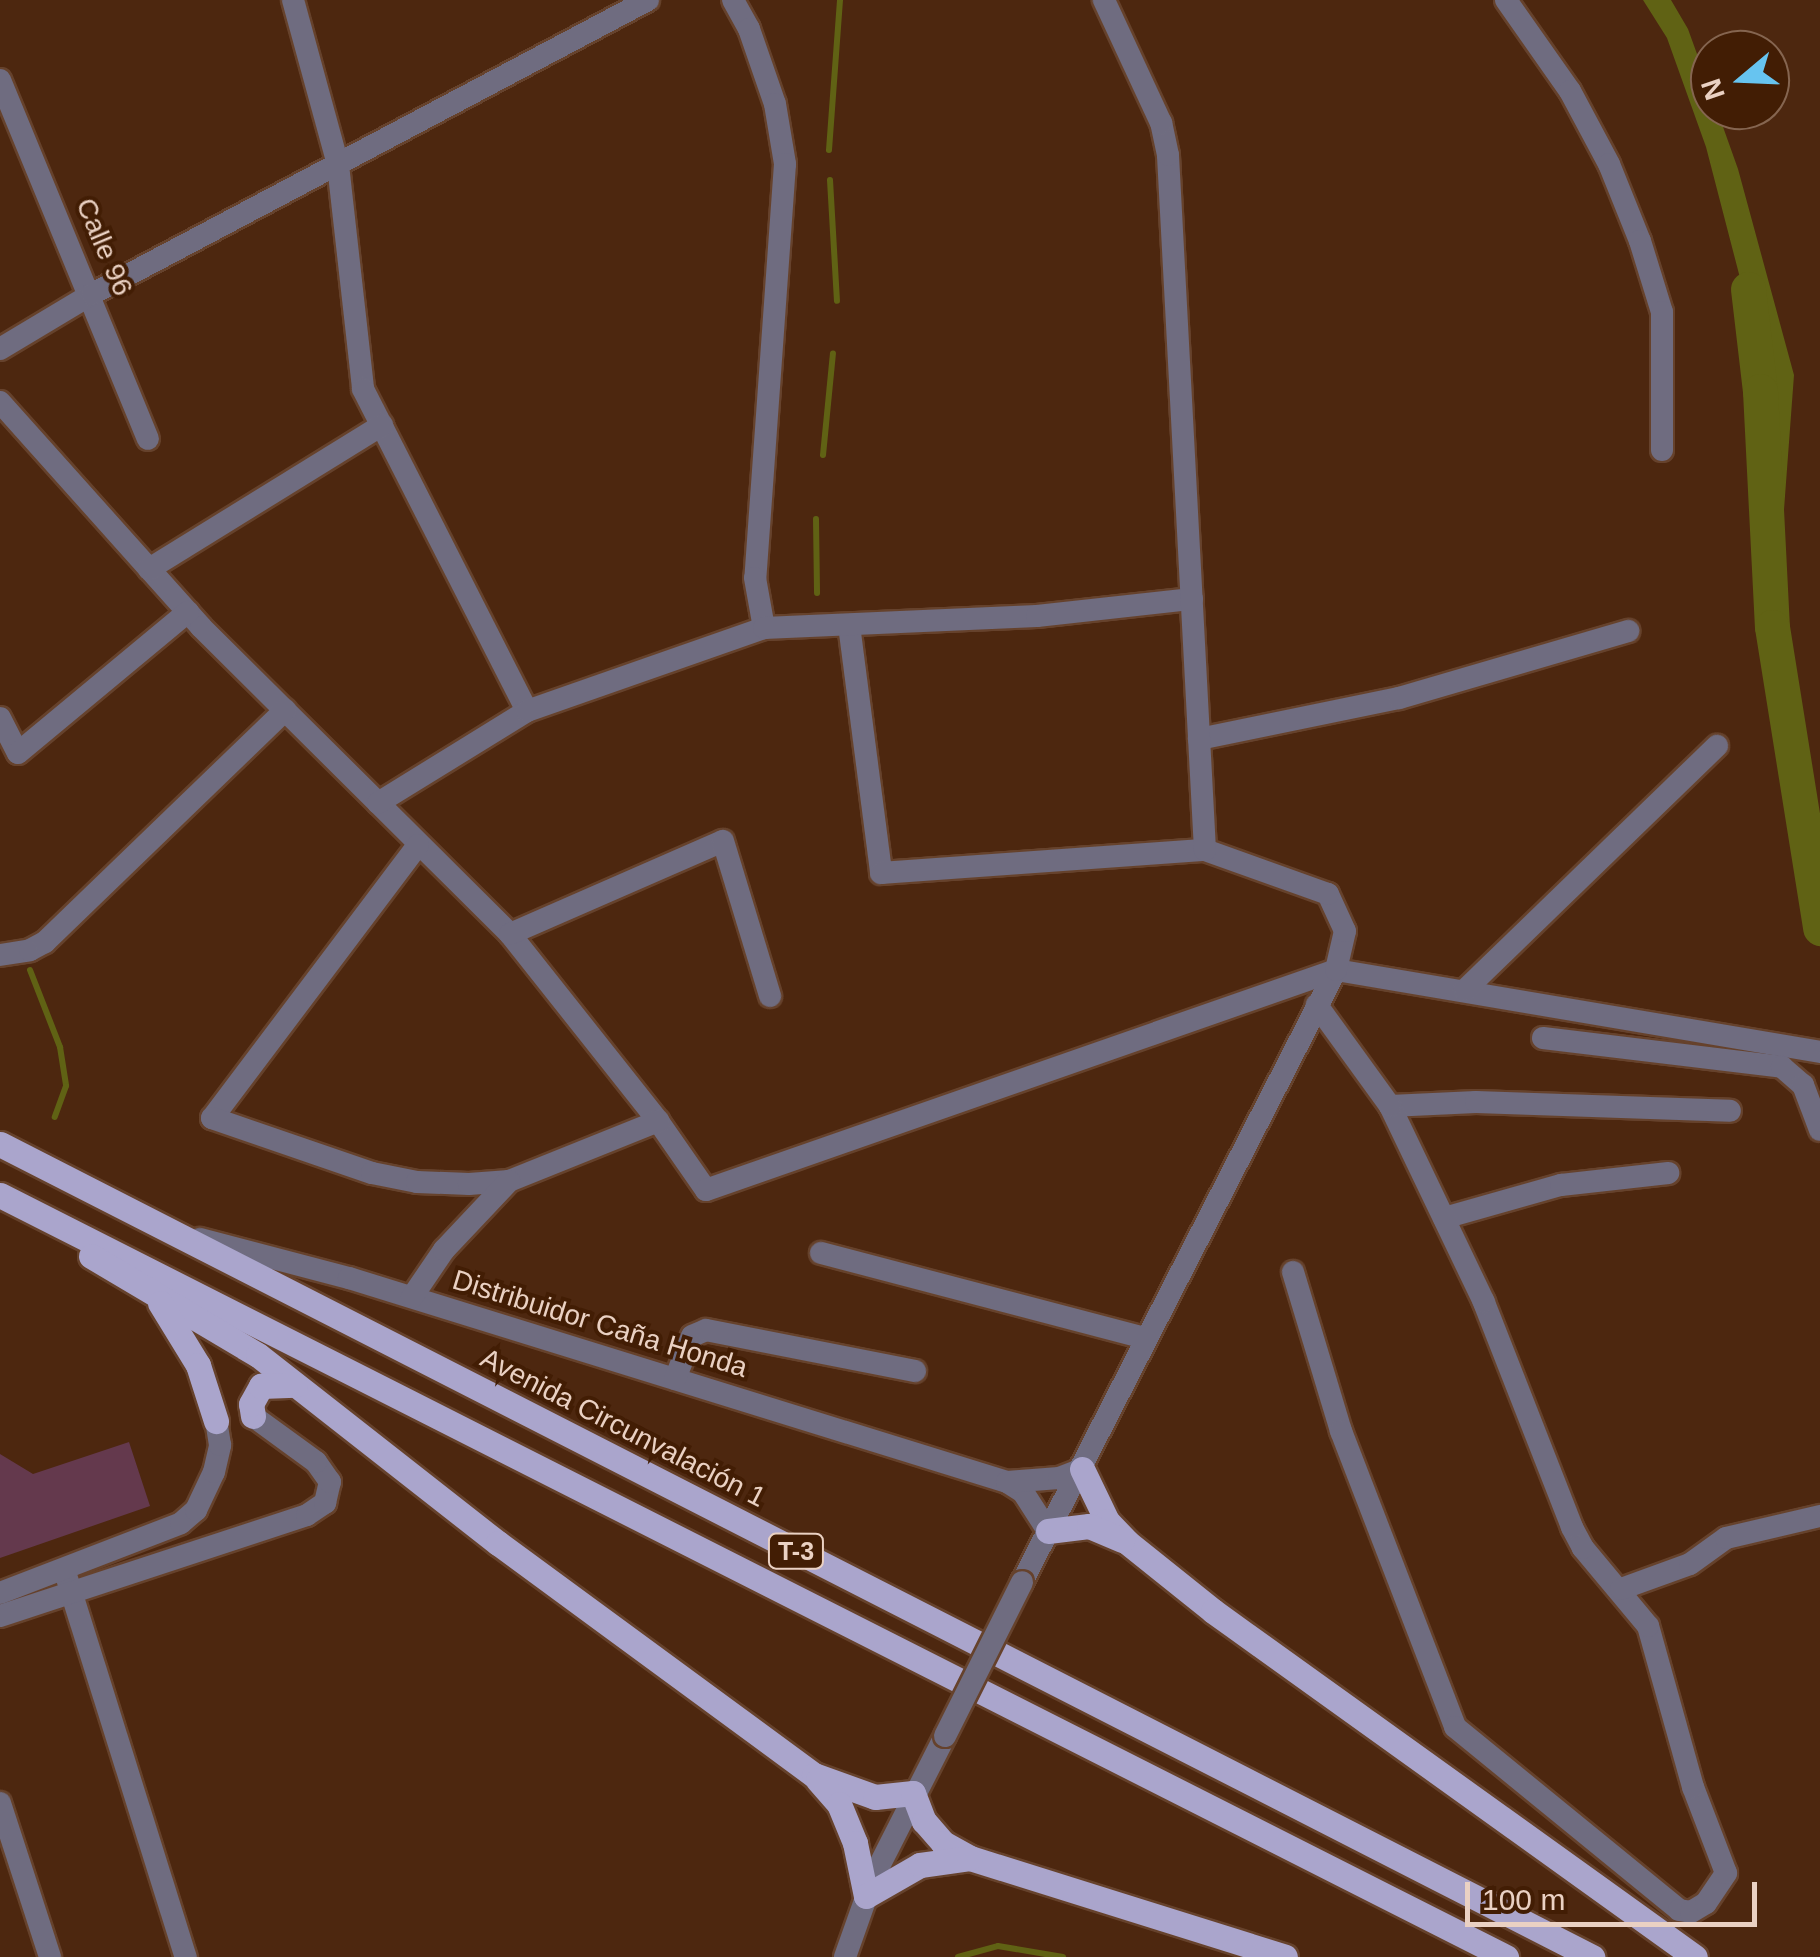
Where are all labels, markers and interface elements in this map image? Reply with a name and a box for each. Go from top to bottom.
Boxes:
north arrow [1690,30,1790,130]
text: N [1695,75,1731,104]
street label: Calle 96 [68,193,140,301]
street label: Distribuidor Caña Honda [448,1263,752,1385]
street label: Avenida Circunvalación 1 [475,1341,771,1515]
road number: T-3 [766,1531,826,1571]
scale bar [1470,1862,1762,1924]
text: 100 m [1482,1883,1565,1916]

